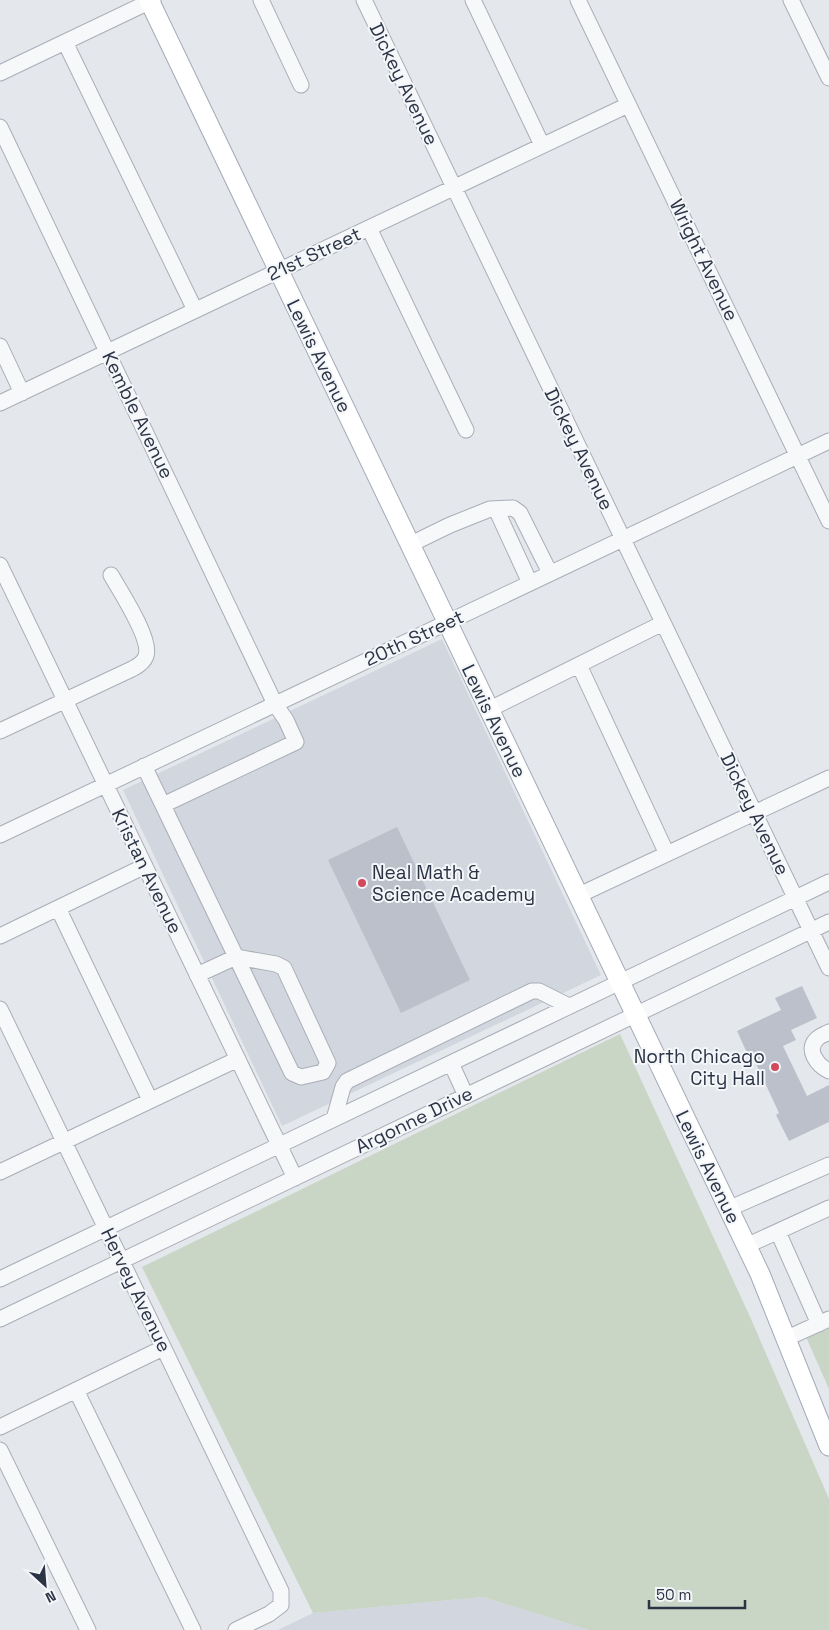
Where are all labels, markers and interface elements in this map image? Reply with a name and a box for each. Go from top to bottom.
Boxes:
street label: Dickey Avenue [364,19,444,149]
street label: Wright Avenue [664,195,744,325]
street label: 21st Street [263,221,365,287]
street label: Lewis Avenue [281,295,357,417]
street label: Kemble Avenue [96,347,180,483]
street label: Dickey Avenue [539,384,619,514]
street label: 20th Street [360,604,468,672]
street label: Lewis Avenue [456,660,532,782]
street label: Dickey Avenue [715,749,795,879]
street label: Kristan Avenue [106,804,188,938]
place label: Neal Math & Science Academy [372,860,535,907]
marker: Neal Math & Science Academy [356,877,368,889]
place label: North Chicago City Hall [634,1044,765,1091]
marker: North Chicago City Hall [769,1061,781,1073]
street label: Argonne Drive [351,1081,477,1159]
street label: Lewis Avenue [670,1106,746,1228]
street label: Hervey Avenue [95,1224,177,1356]
north arrow [20,1560,70,1610]
scale bar [649,1578,745,1610]
text: 50 m [656,1585,691,1604]
text: N [43,1587,59,1607]

